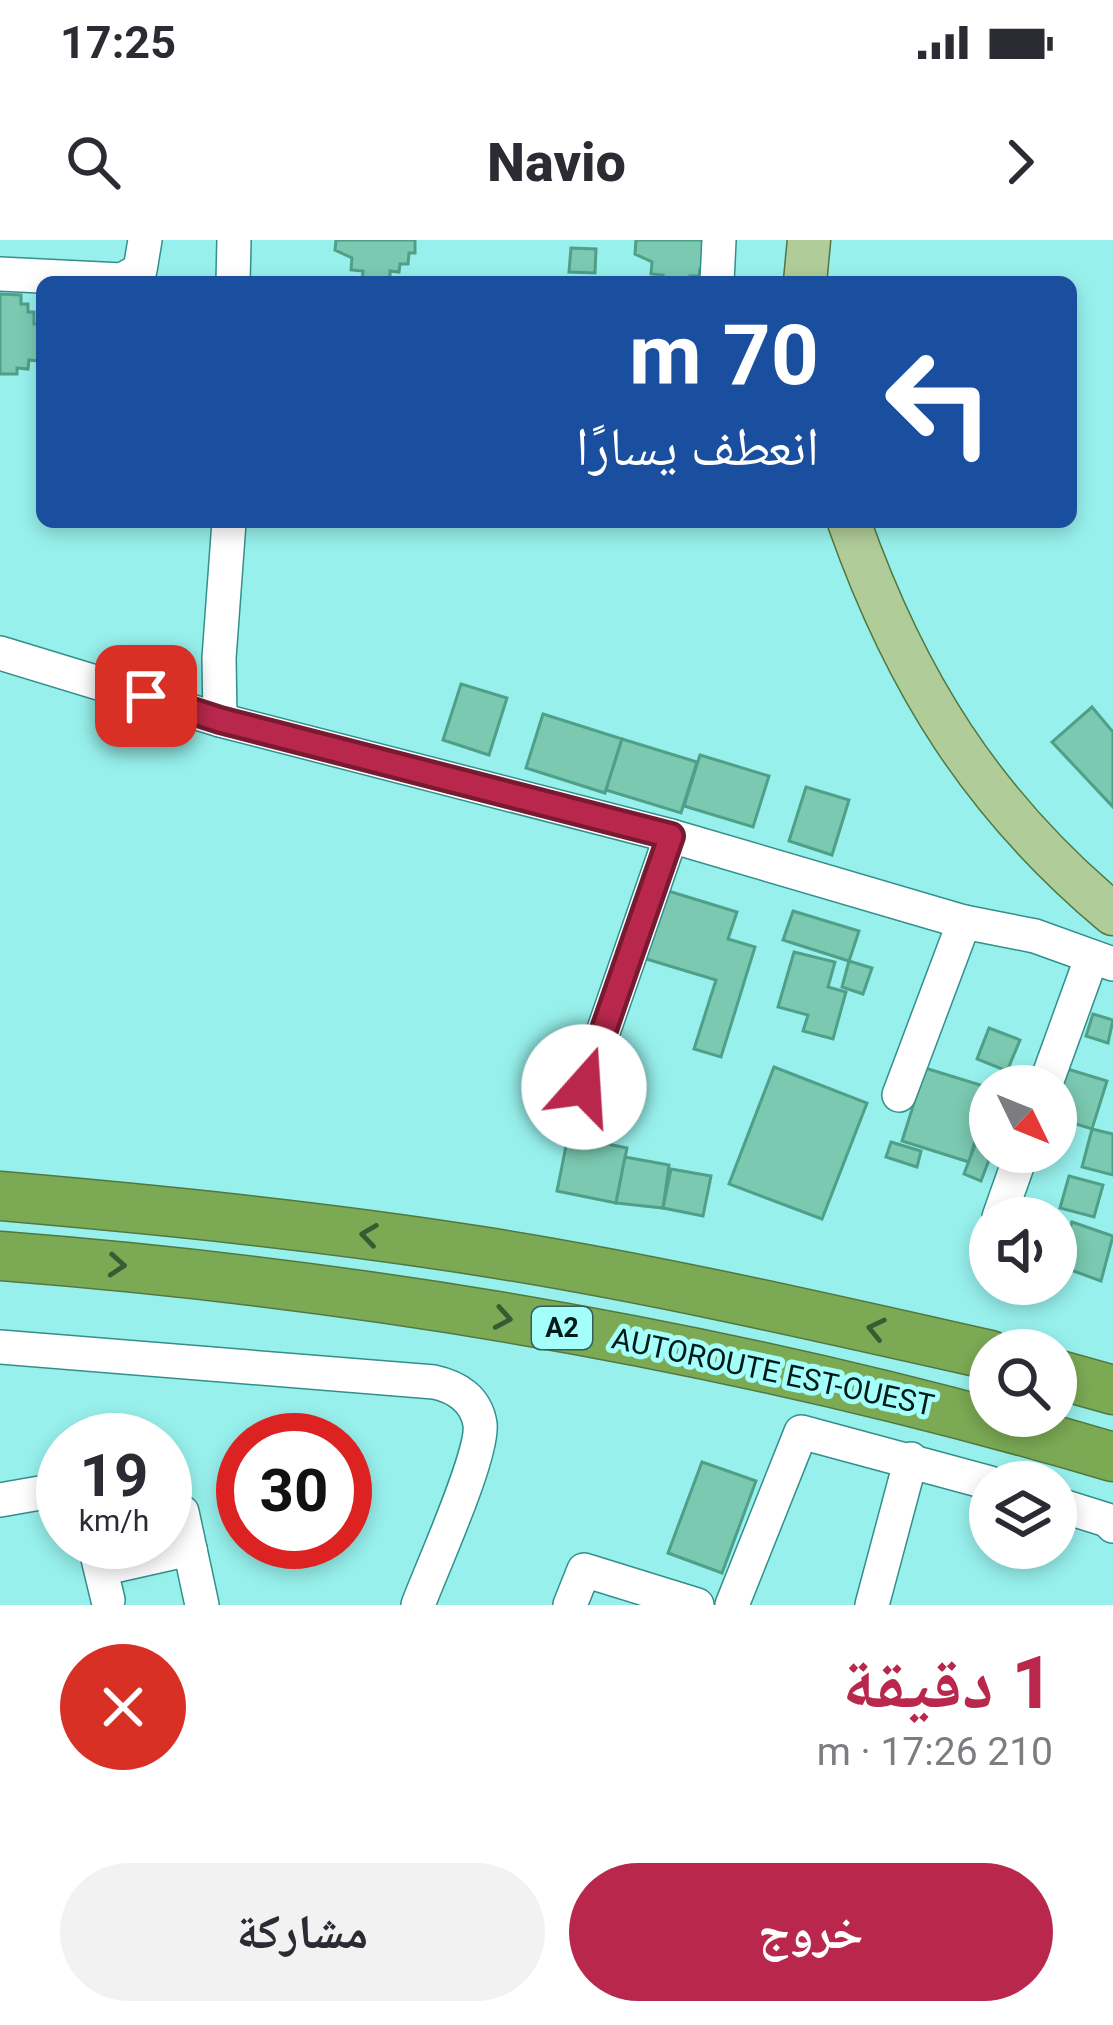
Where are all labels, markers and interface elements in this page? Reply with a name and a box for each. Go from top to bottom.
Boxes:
text: 17:25 [60,16,176,69]
icon: search [60,129,126,195]
icon: forward [987,129,1053,195]
text: Navio [487,131,626,194]
text: 70 m [629,306,819,405]
icon: left [861,324,1017,480]
text: انعطف يسارًا [576,415,819,478]
pin [95,645,197,747]
icon: arrive [113,663,179,729]
position arrow [521,1024,647,1150]
north arrow [969,1065,1077,1173]
map controls [969,1065,1077,1569]
button: sound [969,1197,1077,1305]
one-way arrow [359,1223,379,1249]
one-way arrow [108,1252,127,1277]
one-way arrow [493,1304,513,1329]
road number: A2 [532,1307,592,1349]
one-way arrow [866,1318,886,1343]
street label: AUTOROUTE EST-OUEST [609,1320,937,1423]
button: search [969,1329,1077,1437]
speed limit sign: 30 [216,1413,372,1569]
text: 19 [80,1440,148,1511]
button: layers [969,1461,1077,1569]
text: km/h [79,1503,149,1538]
text: 1 دقيقة [842,1641,1053,1726]
button: close [60,1644,186,1770]
text: 210 m · 17:26 [817,1729,1053,1775]
button: مشاركة [60,1863,545,2001]
button: خروج [569,1863,1053,2001]

